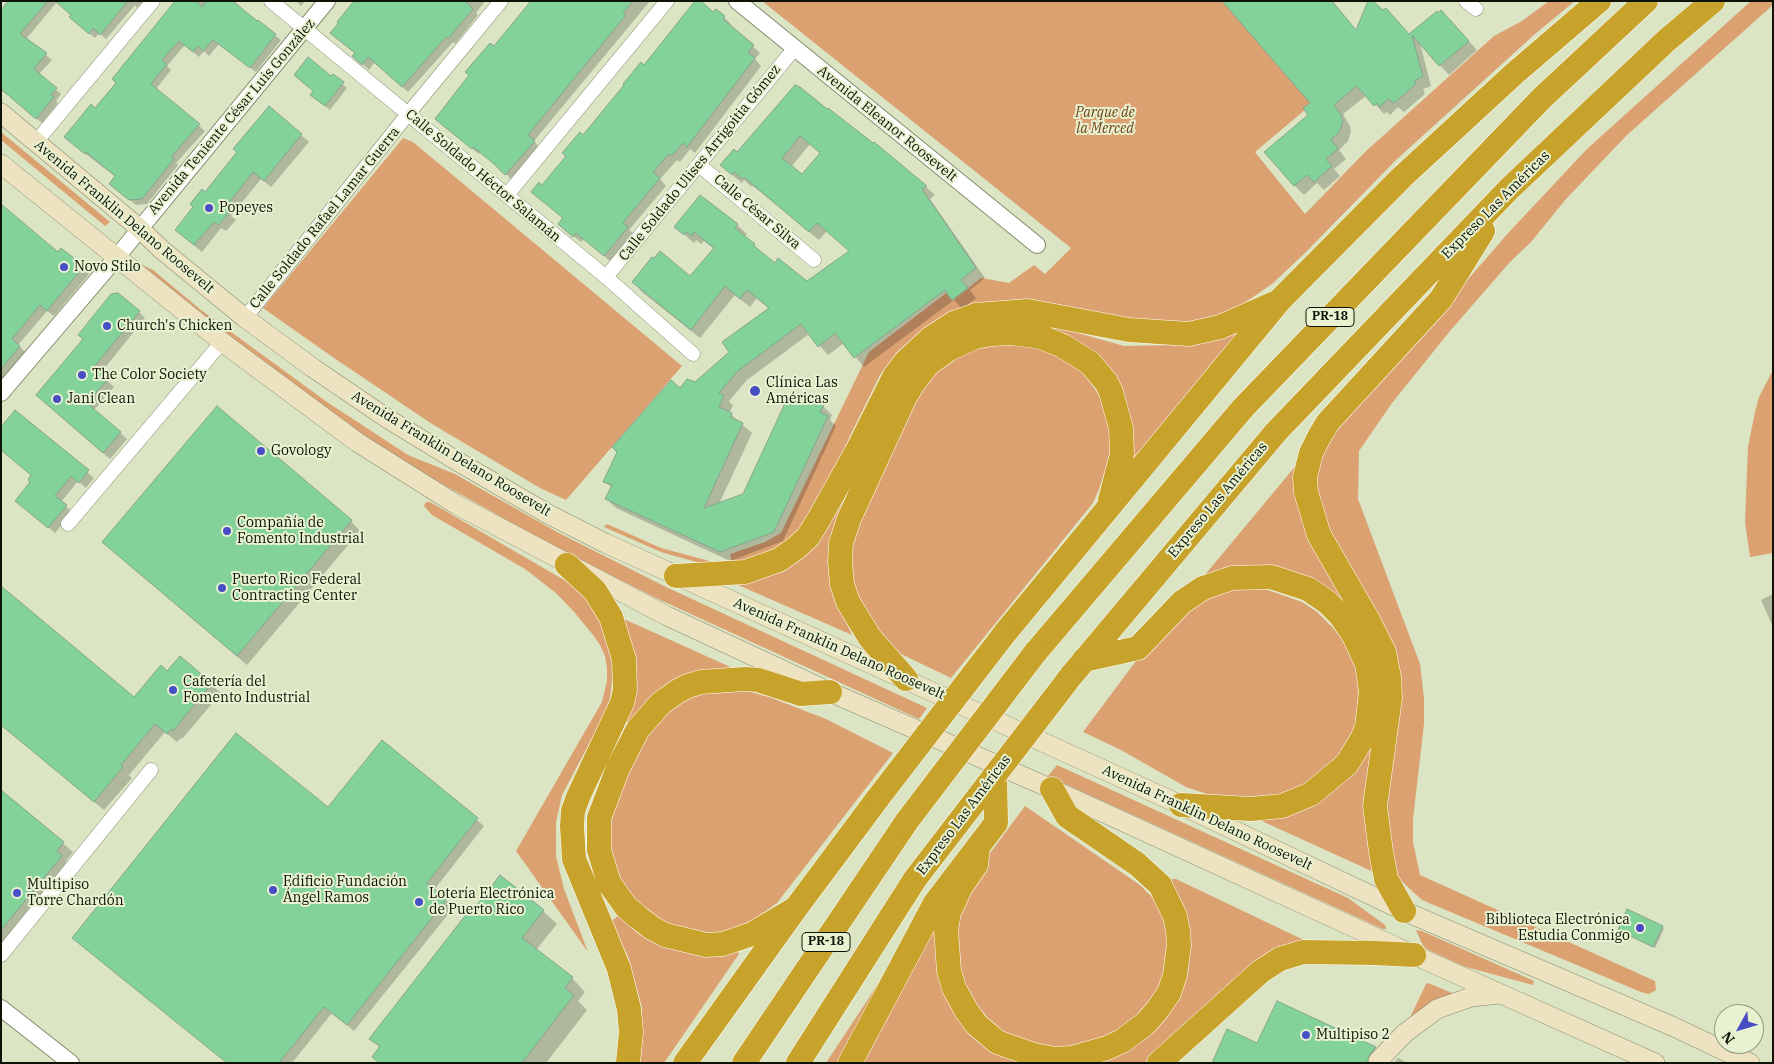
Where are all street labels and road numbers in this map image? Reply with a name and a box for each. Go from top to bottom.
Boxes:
street label: Avenida Teniente César Luis González [145,16,319,218]
street label: Calle Soldado Ulises Arrigoitia Gómez [616,62,784,264]
street label: Avenida Eleanor Roosevelt [814,62,960,186]
street label: Calle Soldado Héctor Salamán [402,106,564,246]
street label: Calle Soldado Rafael Lamar Guerra [246,124,404,312]
street label: Avenida Franklin Delano Roosevelt [31,137,217,297]
street label: Expreso Las Américas [1438,147,1554,263]
street label: Calle César Silva [710,171,804,253]
road number: PR-18 [1306,308,1354,326]
street label: Avenida Franklin Delano Roosevelt [348,388,554,520]
street label: Expreso Las Américas [1165,439,1271,561]
street label: Avenida Franklin Delano Roosevelt [731,595,947,703]
street label: Expreso Las Américas [913,752,1015,878]
street label: Avenida Franklin Delano Roosevelt [1099,762,1315,874]
road number: PR-18 [802,932,850,952]

